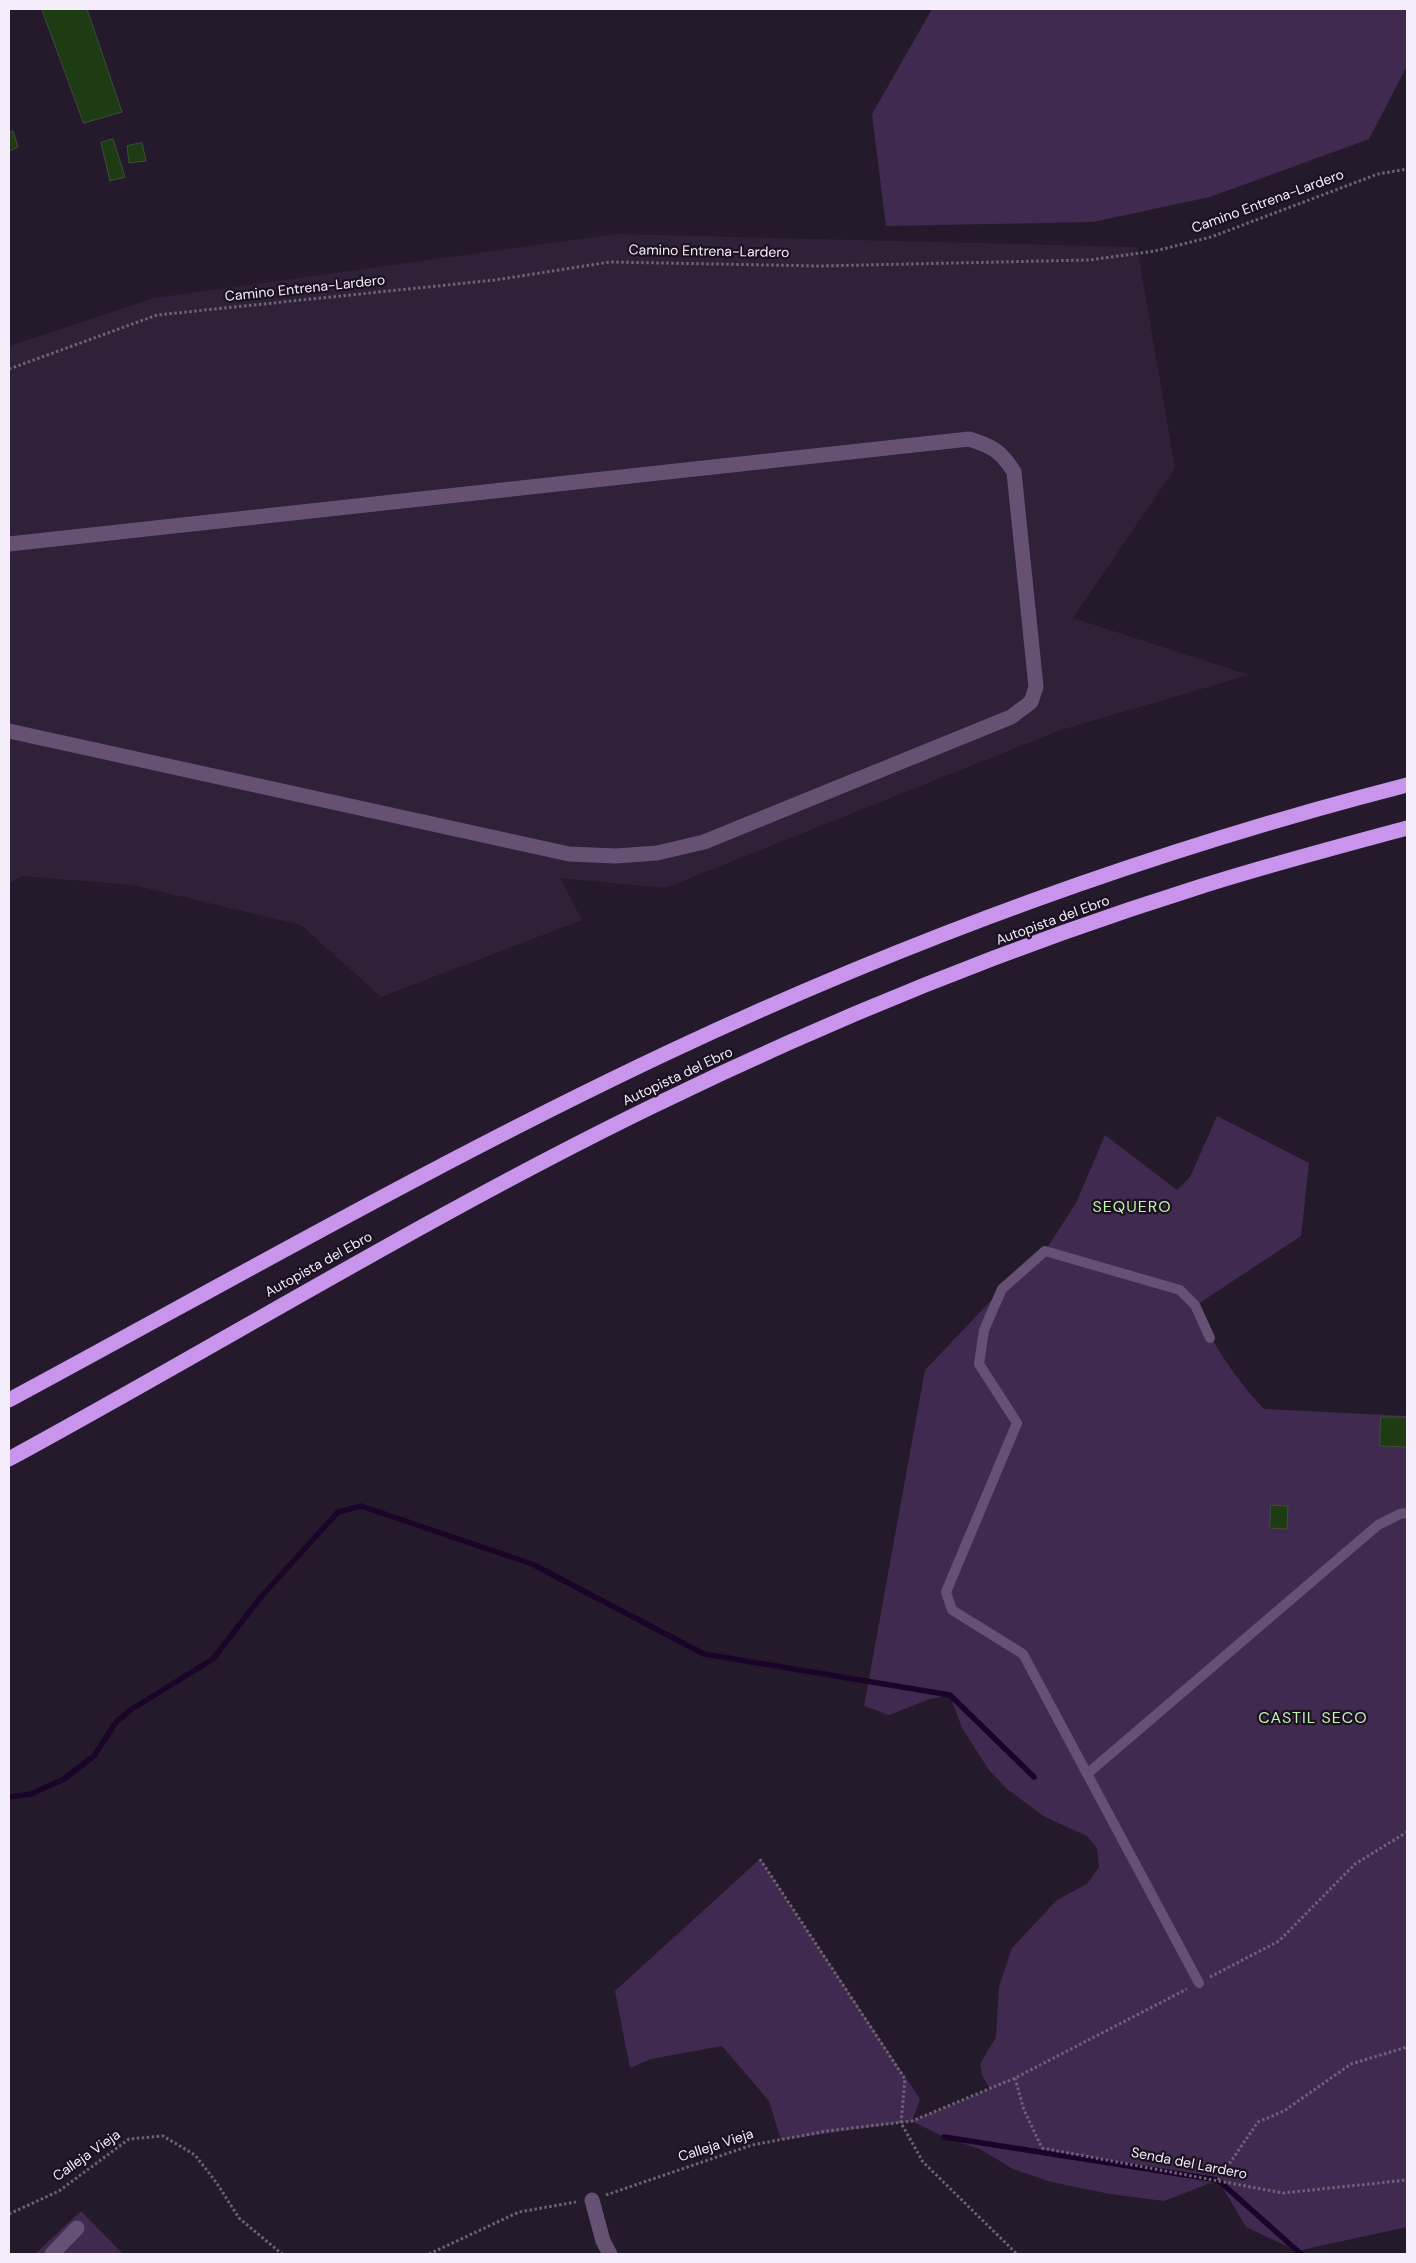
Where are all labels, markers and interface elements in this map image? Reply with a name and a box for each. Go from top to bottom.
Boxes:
street label: Camino Entrena-Lardero [1190,167,1346,237]
street label: Camino Entrena-Lardero [628,242,790,262]
street label: Camino Entrena-Lardero [224,272,386,306]
street label: Autopista del Ebro [994,893,1112,949]
street label: Autopista del Ebro [620,1044,736,1110]
district label: SEQUERO [1092,1198,1172,1218]
street label: Autopista del Ebro [262,1229,376,1301]
district label: CASTIL SECO [1257,1709,1369,1729]
street label: Calleja Vieja [676,2126,756,2166]
street label: Calleja Vieja [50,2127,124,2185]
street label: Senda del Lardero [1130,2145,1248,2183]

